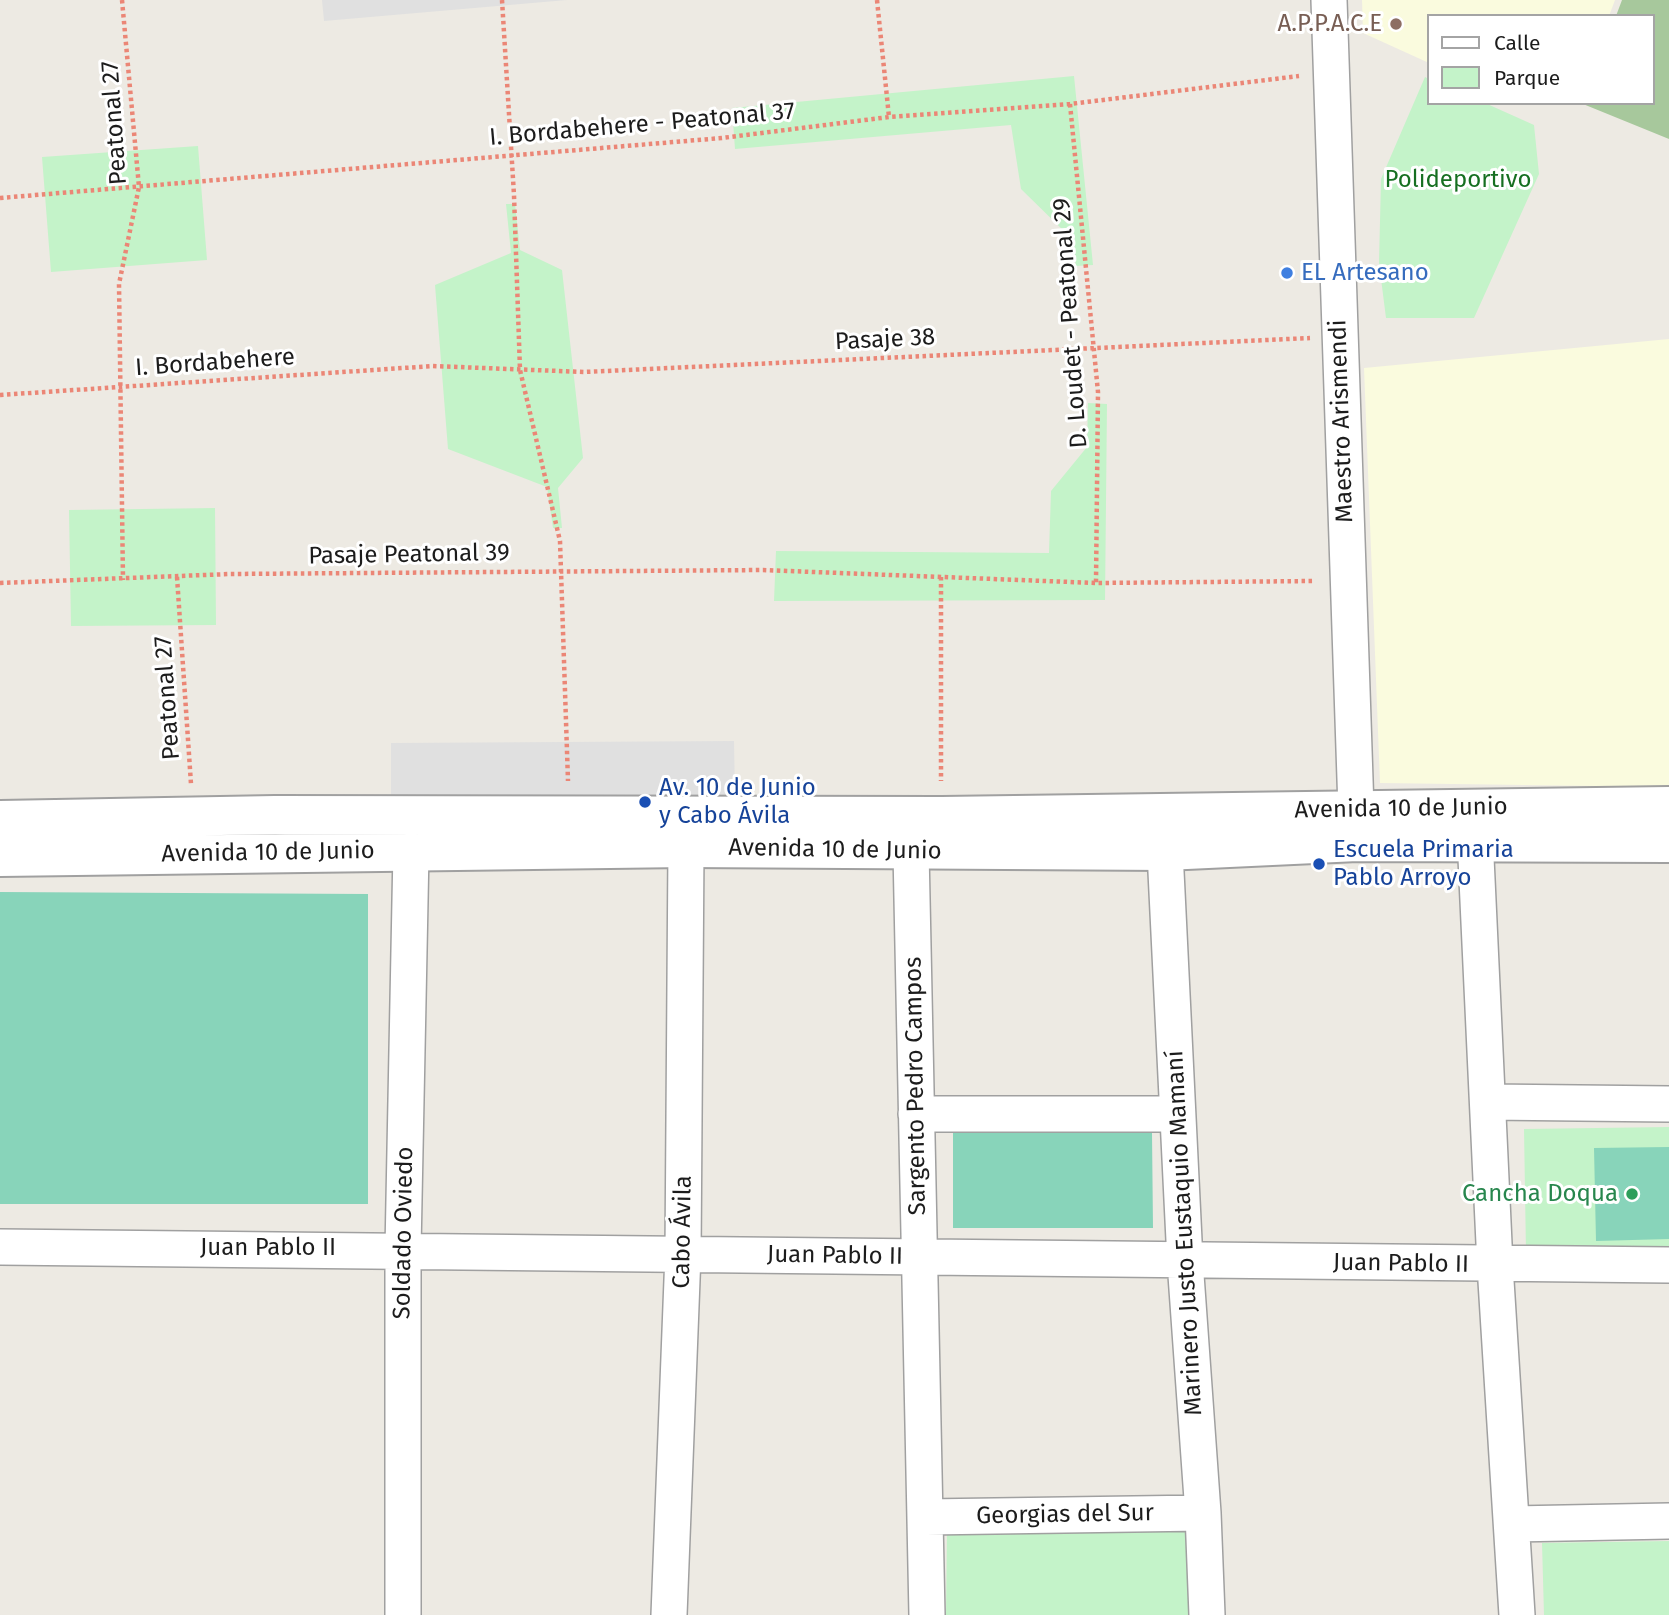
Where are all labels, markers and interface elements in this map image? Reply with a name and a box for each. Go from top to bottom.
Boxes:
place label: A.P.P.A.C.E [1277,10,1382,38]
legend [1428,14,1655,105]
marker: A.P.P.A.C.E [1388,16,1404,32]
text: Calle [1494,30,1540,56]
street label: Peatonal 27 [96,60,134,186]
text: Parque [1494,65,1560,91]
street label: I. Bordabehere - Peatonal 37 [488,97,796,153]
park label: Polideportivo [1384,166,1532,194]
street label: D. Loudet - Peatonal 29 [1048,197,1094,449]
place label: EL Artesano [1301,259,1429,287]
marker: EL Artesano [1279,265,1295,281]
street label: Maestro Arismendi [1324,319,1360,523]
street label: Pasaje 38 [834,323,936,357]
street label: I. Bordabehere [134,343,296,383]
street label: Pasaje Peatonal 39 [308,539,510,571]
street label: Peatonal 27 [149,635,187,761]
place label: Av. 10 de Junio y Cabo Ávila [659,774,816,830]
street label: Avenida 10 de Junio [1294,793,1508,825]
marker: Av. 10 de Junio y Cabo Ávila [637,794,653,810]
street label: Avenida 10 de Junio [728,834,942,866]
place label: Escuela Primaria Pablo Arroyo [1333,836,1514,892]
street label: Avenida 10 de Junio [161,837,375,869]
marker: Escuela Primaria Pablo Arroyo [1311,856,1327,872]
street label: Sargento Pedro Campos [899,956,933,1216]
street label: Marinero Justo Eustaquio Mamaní [1161,1050,1209,1416]
street label: Soldado Oviedo [388,1146,420,1320]
street label: Cabo Ávila [668,1175,698,1289]
place label: Cancha Doqua [1462,1180,1618,1208]
marker: Cancha Doqua [1624,1186,1640,1202]
street label: Juan Pablo II [200,1234,336,1262]
street label: Juan Pablo II [767,1240,903,1272]
street label: Juan Pablo II [1333,1248,1469,1280]
street label: Georgias del Sur [976,1499,1154,1531]

